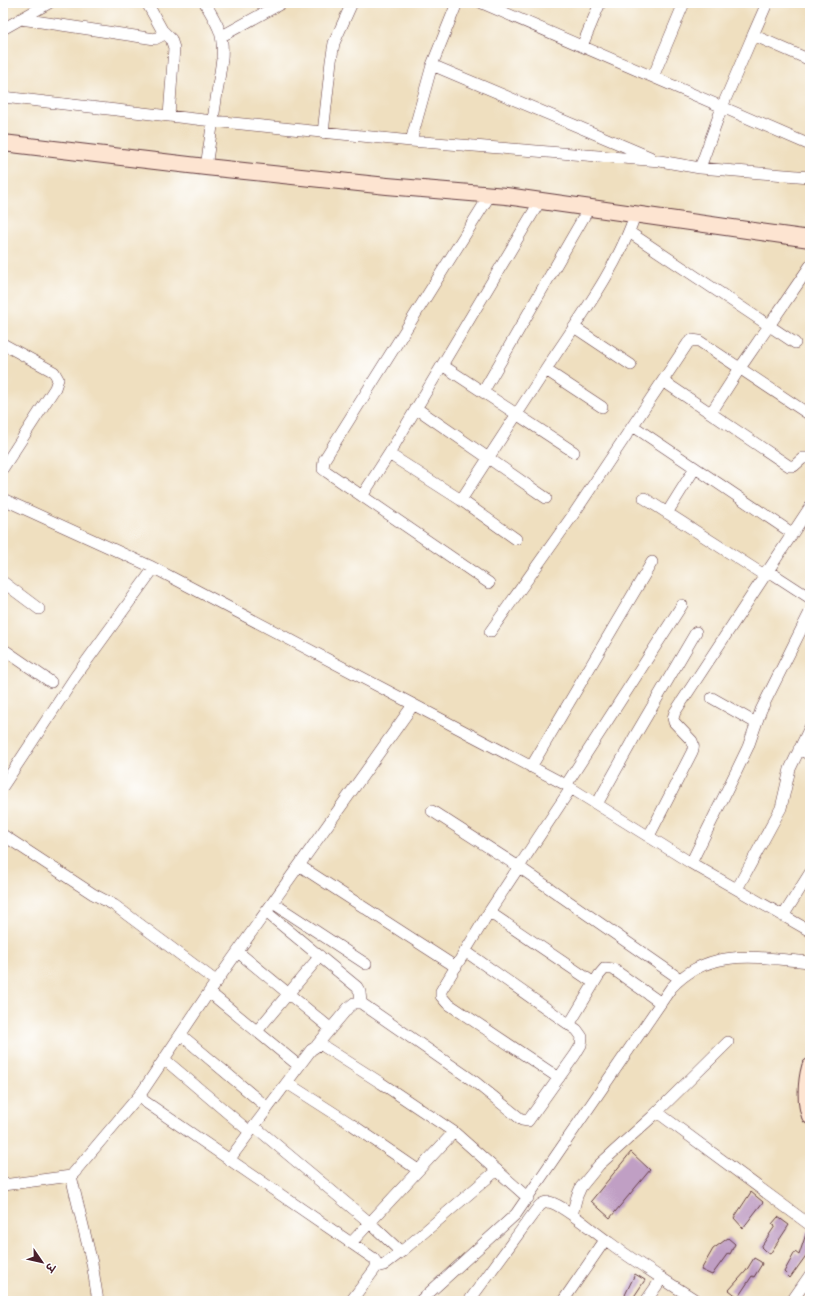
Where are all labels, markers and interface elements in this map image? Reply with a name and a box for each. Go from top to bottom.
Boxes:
north arrow [22,1242,62,1282]
text: उ [42,1260,59,1276]

